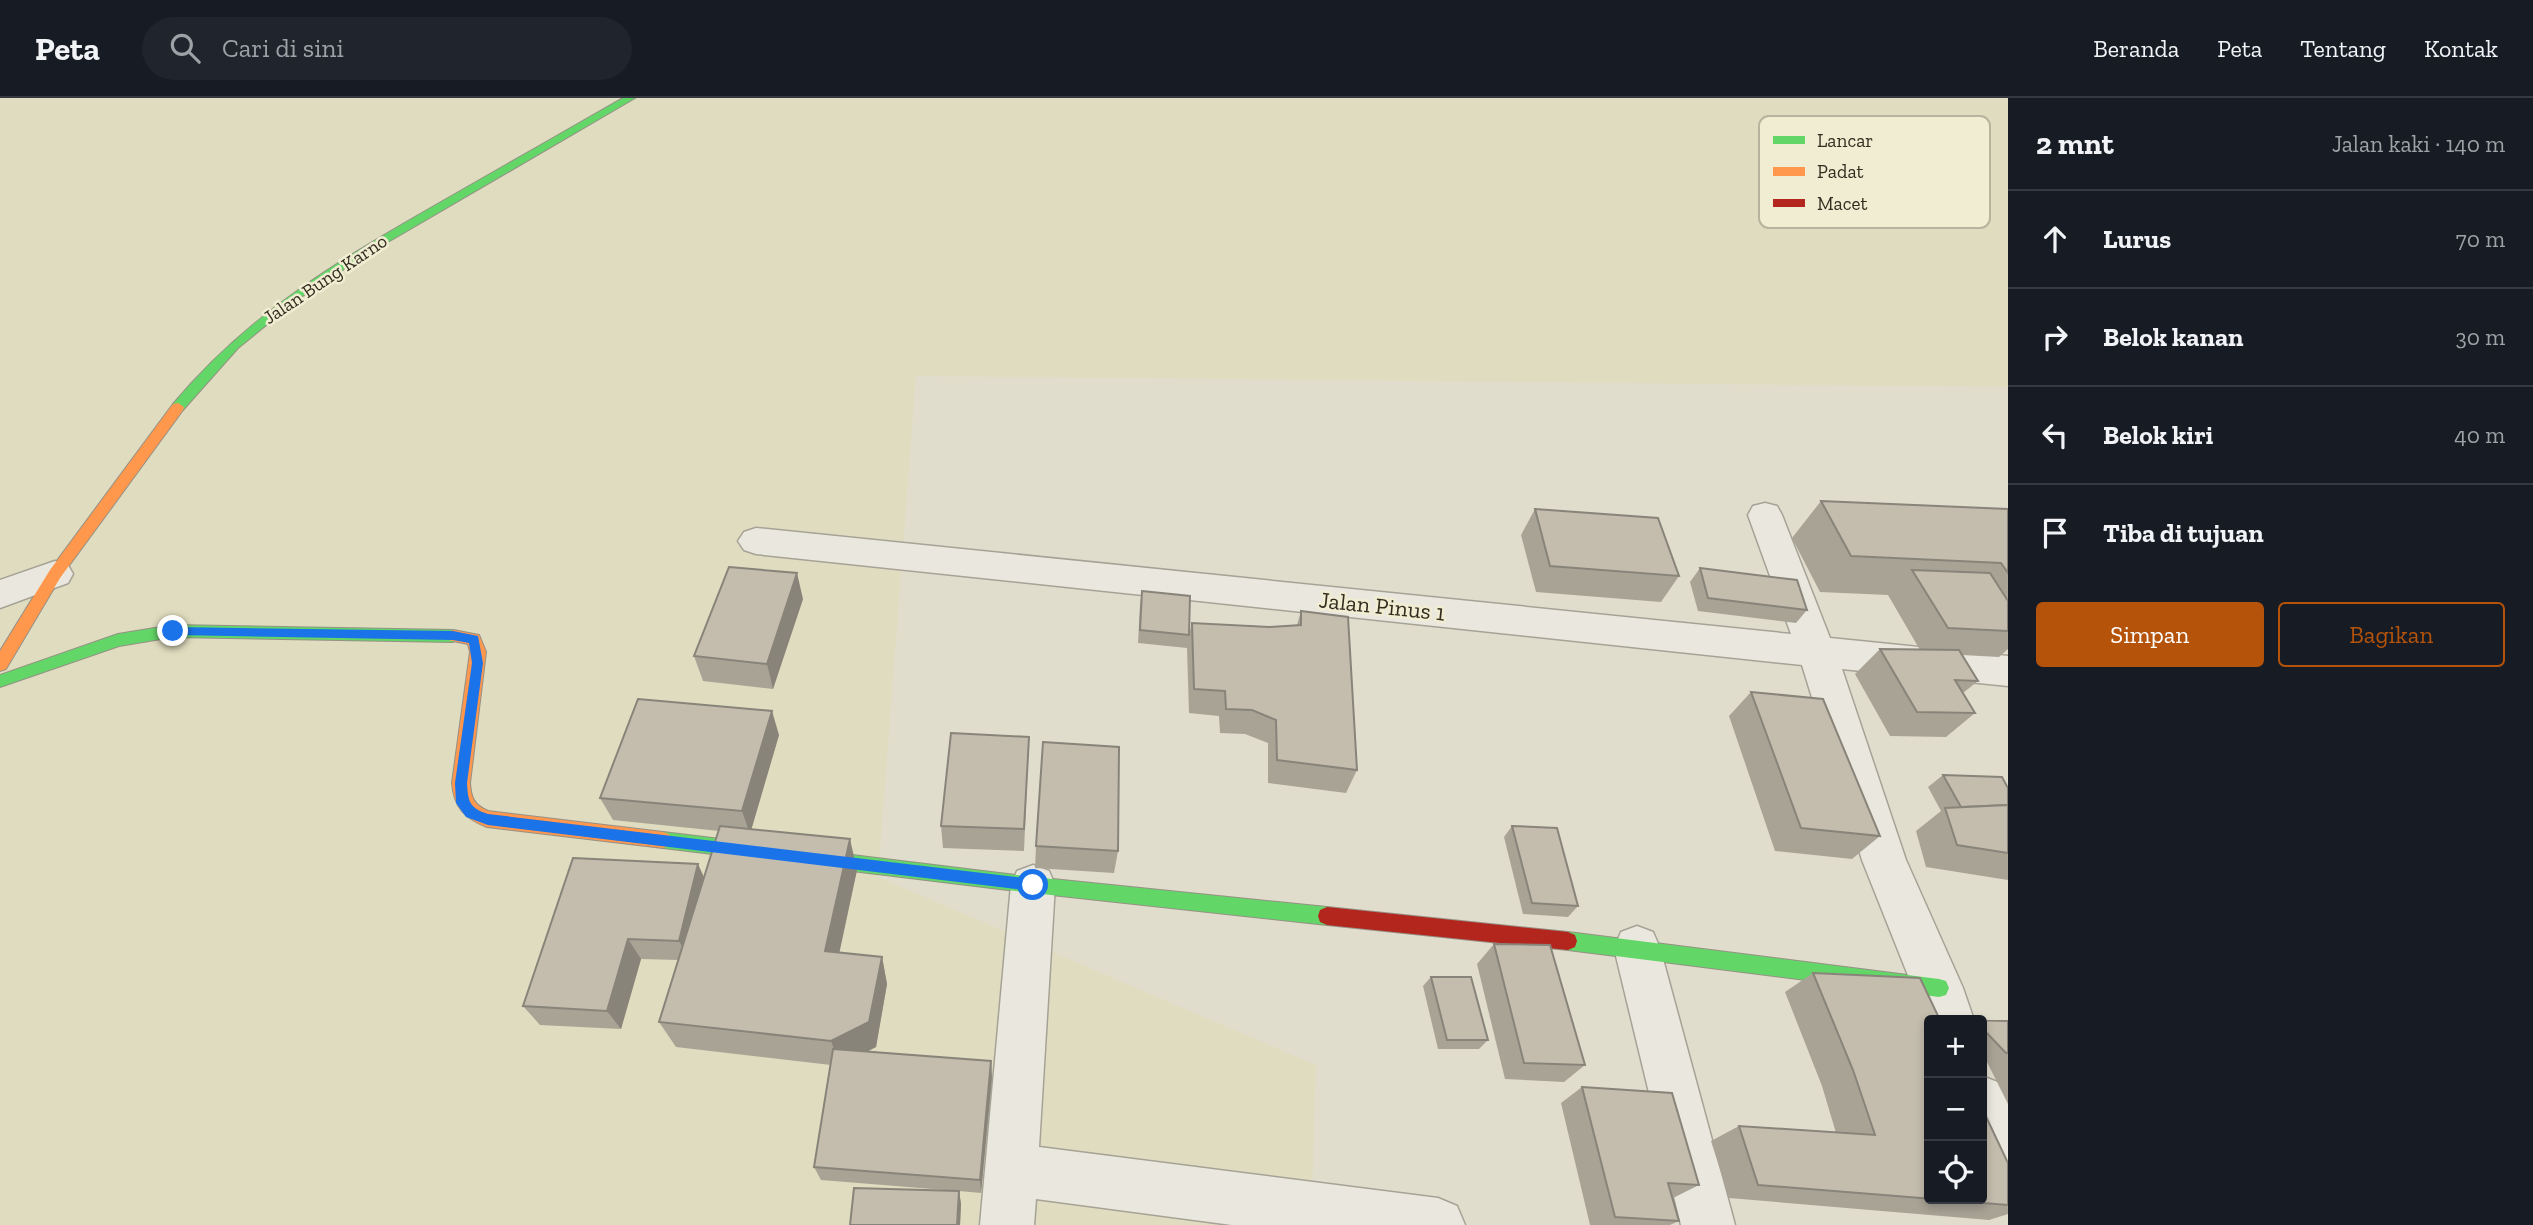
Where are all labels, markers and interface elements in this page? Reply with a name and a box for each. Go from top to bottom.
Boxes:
search box [142,17,632,80]
text: Peta [35,29,100,68]
icon: search [166,29,204,67]
text: Cari di sini [222,32,344,64]
text: Beranda [2093,34,2179,63]
text: Peta [2217,34,2262,63]
text: Tentang [2300,34,2386,63]
text: Kontak [2424,34,2498,63]
legend [1759,116,1990,228]
text: 2 mnt [2036,126,2114,162]
text: Lancar [1817,129,1873,152]
text: Jalan kaki · 140 m [2332,130,2505,158]
text: Padat [1817,160,1864,183]
text: Macet [1817,192,1868,215]
icon: ahead [2036,220,2074,258]
text: Lurus [2103,223,2171,255]
text: 70 m [2456,225,2505,253]
street label: Jalan Bung Karno [259,229,392,329]
icon: right [2036,318,2074,356]
text: Belok kanan [2103,321,2244,353]
text: 30 m [2455,323,2505,351]
icon: left [2036,416,2074,454]
text: Belok kiri [2103,419,2213,451]
text: 40 m [2454,421,2505,449]
icon: arrive [2036,514,2074,552]
text: Tiba di tujuan [2103,517,2264,549]
street label: Jalan Pinus 1 [1318,585,1446,627]
button: Simpan [2036,602,2264,667]
button: Bagikan [2278,602,2505,667]
route end [157,615,188,646]
route start [1017,869,1048,900]
map controls [1924,1015,1987,1204]
button: + [1924,1015,1987,1078]
button: − [1924,1078,1987,1141]
button: locate [1924,1141,1987,1204]

